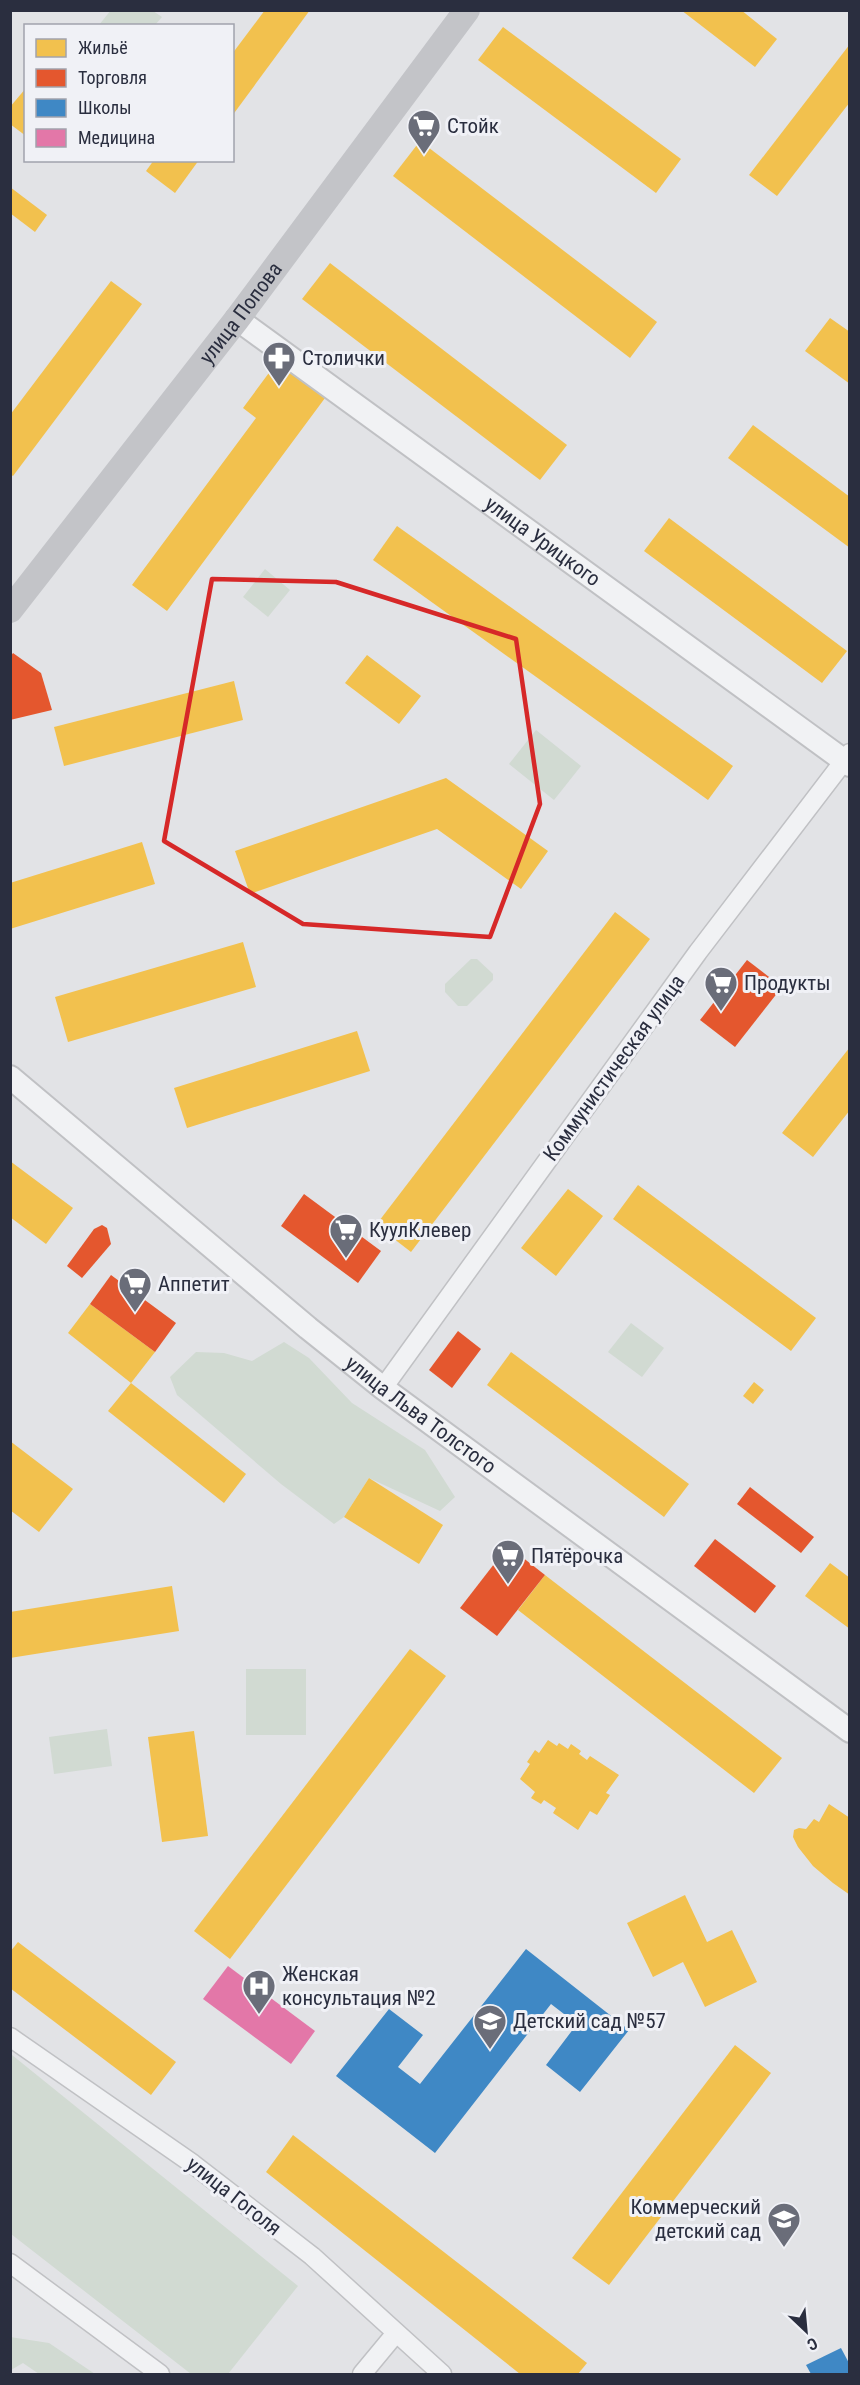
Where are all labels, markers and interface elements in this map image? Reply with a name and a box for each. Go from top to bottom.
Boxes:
legend [24,24,234,162]
text: Жильё [78,37,128,58]
text: Торговля [78,67,147,88]
text: Школы [78,97,131,118]
supermarket icon: Стойк [406,108,442,155]
place label: Стойк [447,114,499,138]
text: Медицина [78,127,155,148]
street label: улица Попова [195,258,287,369]
pharmacy icon: Столички [261,340,297,387]
place label: Столички [302,346,385,370]
street label: улица Урицкого [480,491,605,591]
supermarket icon: Продукты [703,965,739,1012]
street label: Коммунистическая улица [538,970,690,1166]
place label: Продукты [744,971,831,995]
supermarket icon: КуулКлевер [328,1212,364,1259]
place label: КуулКлевер [369,1218,471,1242]
supermarket icon: Аппетит [117,1266,153,1313]
place label: Аппетит [158,1272,230,1296]
street label: улица Льва Толстого [341,1351,501,1479]
supermarket icon: Пятёрочка [490,1538,526,1585]
place label: Пятёрочка [531,1544,623,1568]
place label: Женская консультация №2 [282,1962,436,2010]
hospital icon: Женская консультация №2 [241,1968,277,2015]
school or university icon: Детский сад №57 [472,2003,508,2050]
place label: Детский сад №57 [513,2009,666,2033]
street label: улица Гоголя [182,2152,286,2240]
place label: Коммерческий детский сад [631,2195,761,2243]
school or university icon: Коммерческий детский сад [766,2201,802,2248]
north arrow [776,2301,836,2361]
text: С [804,2333,821,2355]

